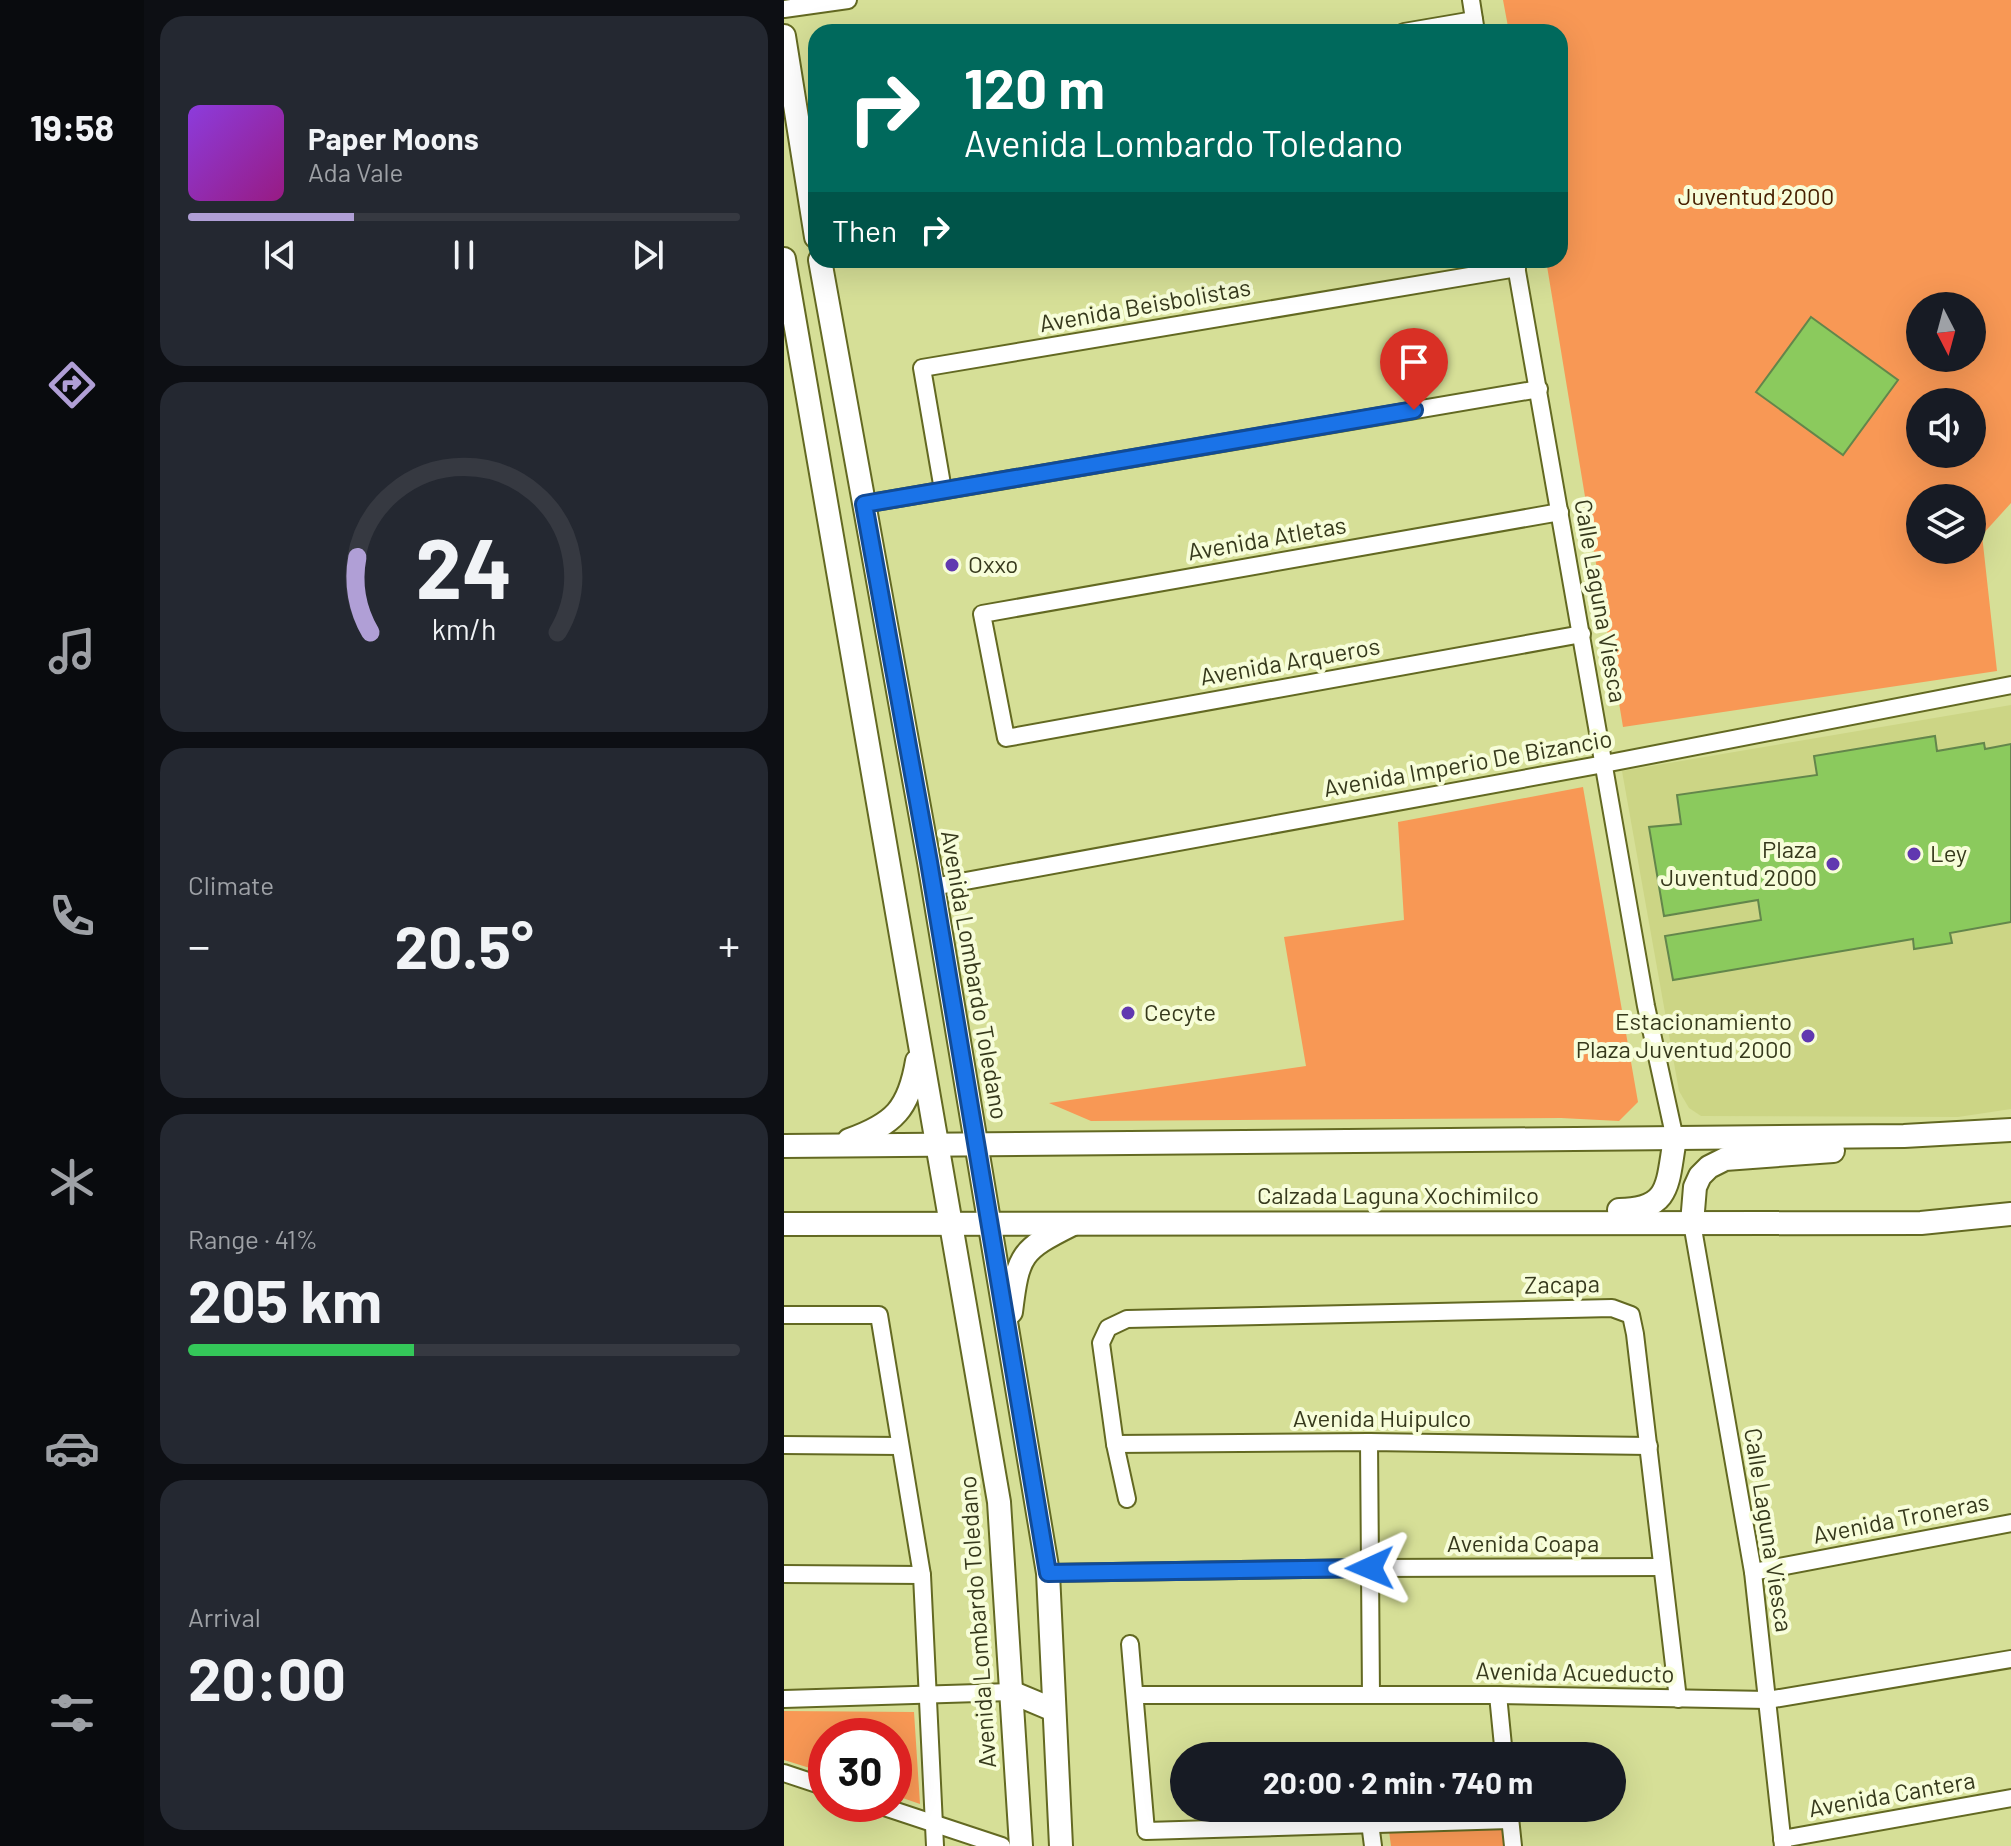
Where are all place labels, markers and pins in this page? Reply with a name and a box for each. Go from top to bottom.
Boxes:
pin [1380,328,1448,410]
place label: Oxxo [968,549,1018,578]
marker: Oxxo [943,556,961,574]
place label: Plaza Juventud 2000 [1661,834,1817,891]
place label: Ley [1930,838,1967,867]
marker: Ley [1905,845,1923,863]
marker: Plaza Juventud 2000 [1824,855,1842,873]
place label: Cecyte [1144,997,1216,1026]
marker: Cecyte [1119,1004,1137,1022]
place label: Estacionamiento Plaza Juventud 2000 [1576,1006,1792,1063]
marker: Estacionamiento Plaza Juventud 2000 [1799,1027,1817,1045]

